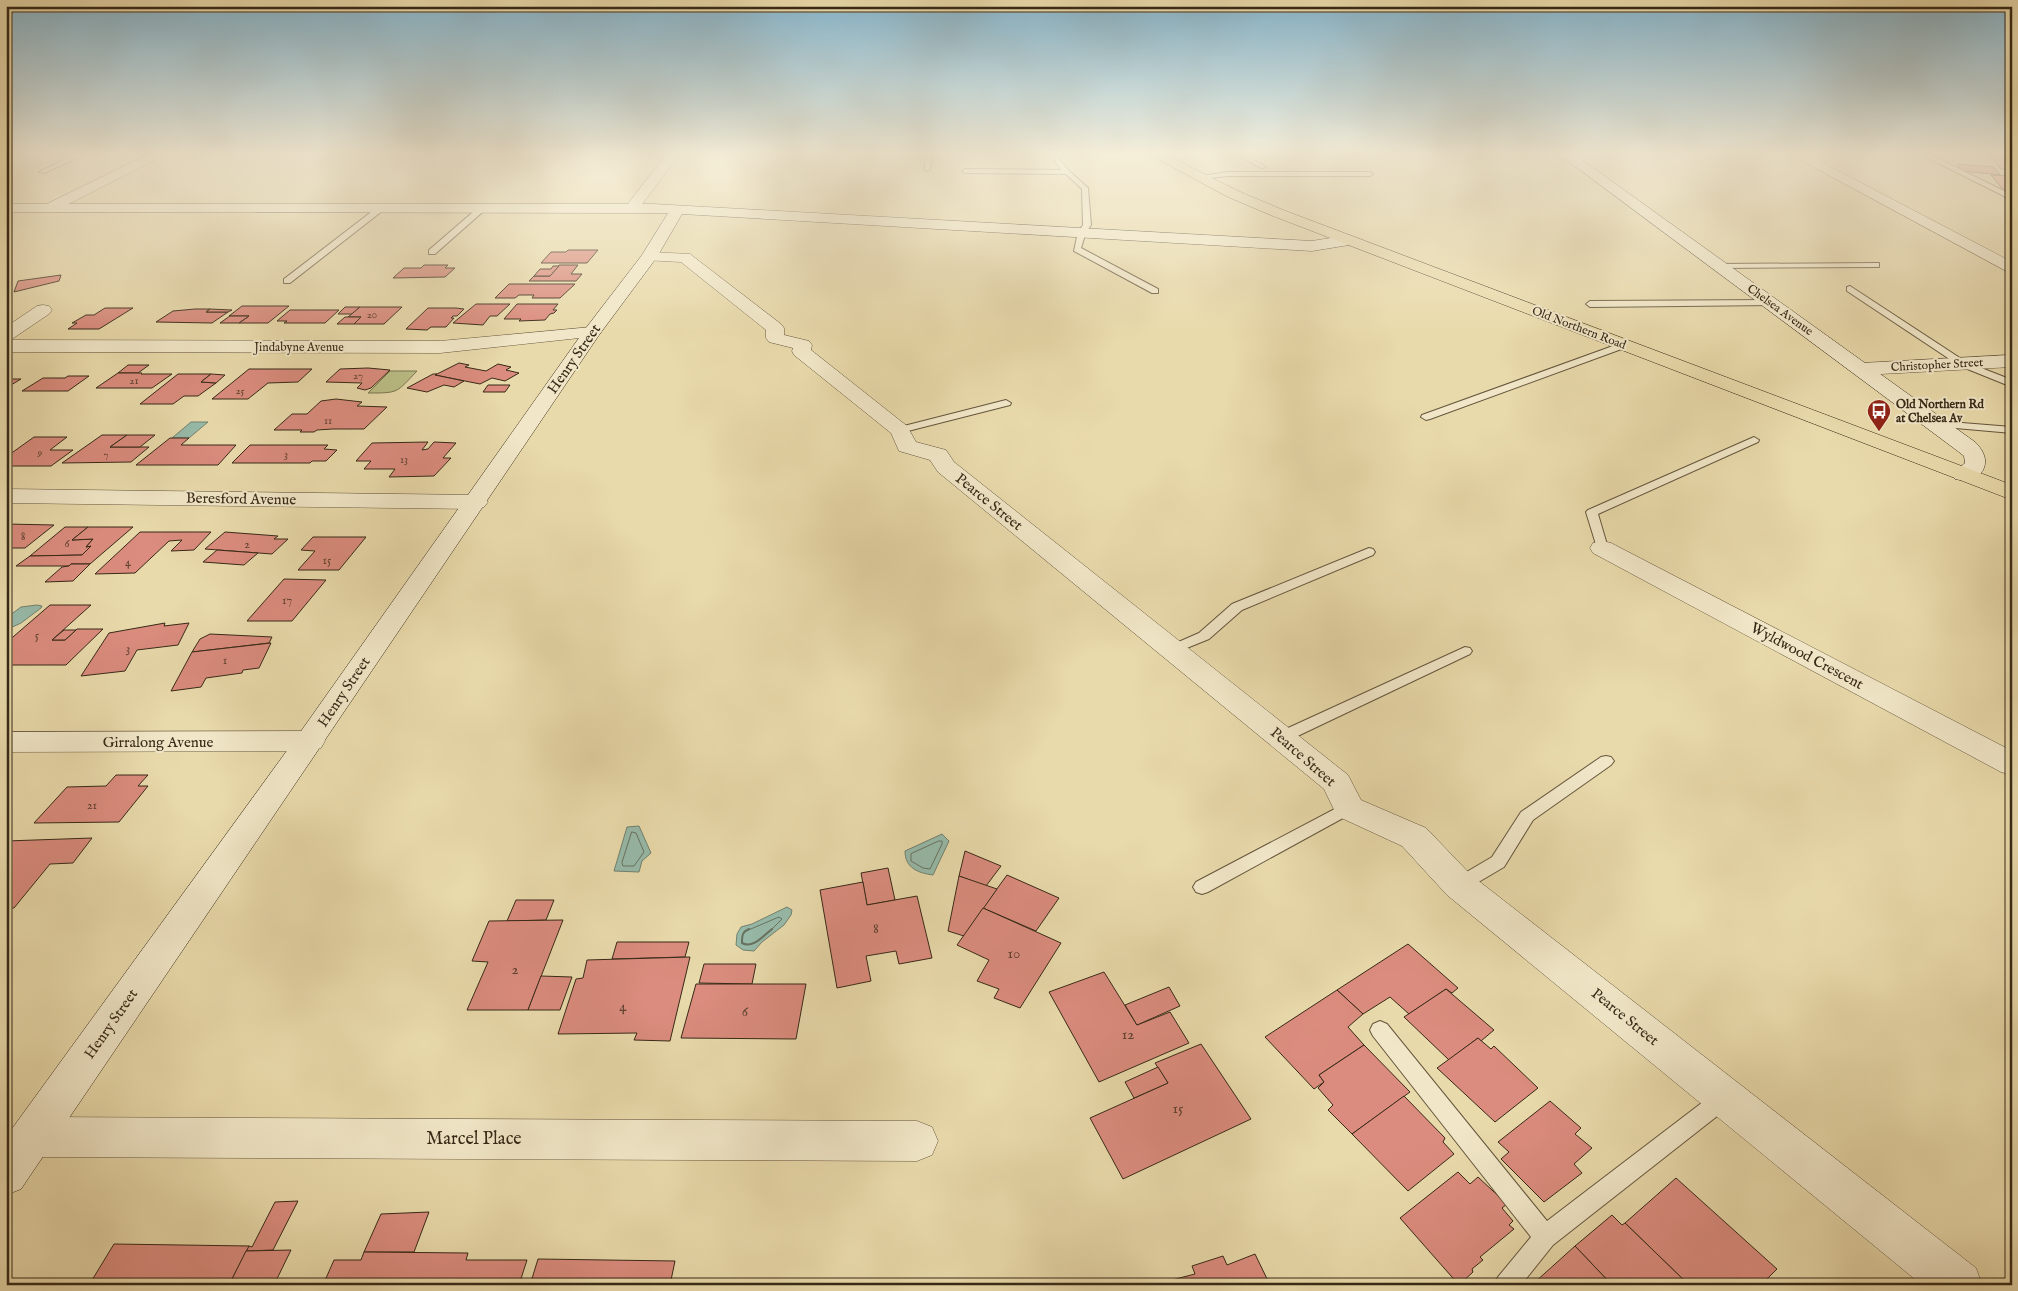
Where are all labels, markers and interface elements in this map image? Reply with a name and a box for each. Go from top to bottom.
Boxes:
street label: Chelsea Avenue [1744,281,1816,339]
street label: Old Northern Road [1530,303,1629,353]
house number: 20 [367,308,377,322]
street label: Henry Street [543,320,605,398]
street label: Jindabyne Avenue [252,340,344,356]
street label: Christopher Street [1890,355,1984,376]
house number: 27 [353,369,363,383]
house number: 21 [129,374,139,388]
house number: 25 [235,384,245,398]
place label: Old Northern Rd at Chelsea Av [1896,397,1985,426]
bus stop icon: Old Northern Rd at Chelsea Av [1866,398,1892,432]
house number: 11 [324,414,332,428]
house number: 9 [37,446,43,460]
house number: 7 [103,448,109,462]
house number: 3 [284,448,288,462]
house number: 13 [400,453,408,467]
street label: Pearce Street [951,469,1027,535]
street label: Beresford Avenue [186,489,297,509]
house number: 8 [21,529,26,544]
house number: 6 [64,536,70,551]
house number: 2 [244,537,250,552]
house number: 15 [323,553,332,568]
house number: 4 [125,555,131,570]
house number: 17 [282,593,292,608]
street label: Wyldwood Crescent [1747,618,1867,694]
house number: 5 [35,628,40,643]
house number: 3 [126,641,130,656]
house number: 1 [223,653,227,668]
street label: Henry Street [313,653,375,731]
street label: Pearce Street [1266,723,1340,791]
street label: Girralong Avenue [103,733,213,752]
house number: 21 [87,798,97,813]
house number: 8 [873,919,879,938]
house number: 10 [1008,944,1020,963]
house number: 2 [511,960,519,979]
street label: Pearce Street [1587,984,1663,1050]
street label: Henry Street [80,985,142,1063]
house number: 4 [619,997,627,1016]
house number: 6 [742,1002,749,1021]
house number: 12 [1122,1025,1134,1044]
house number: 15 [1172,1099,1184,1118]
street label: Marcel Place [426,1128,522,1151]

